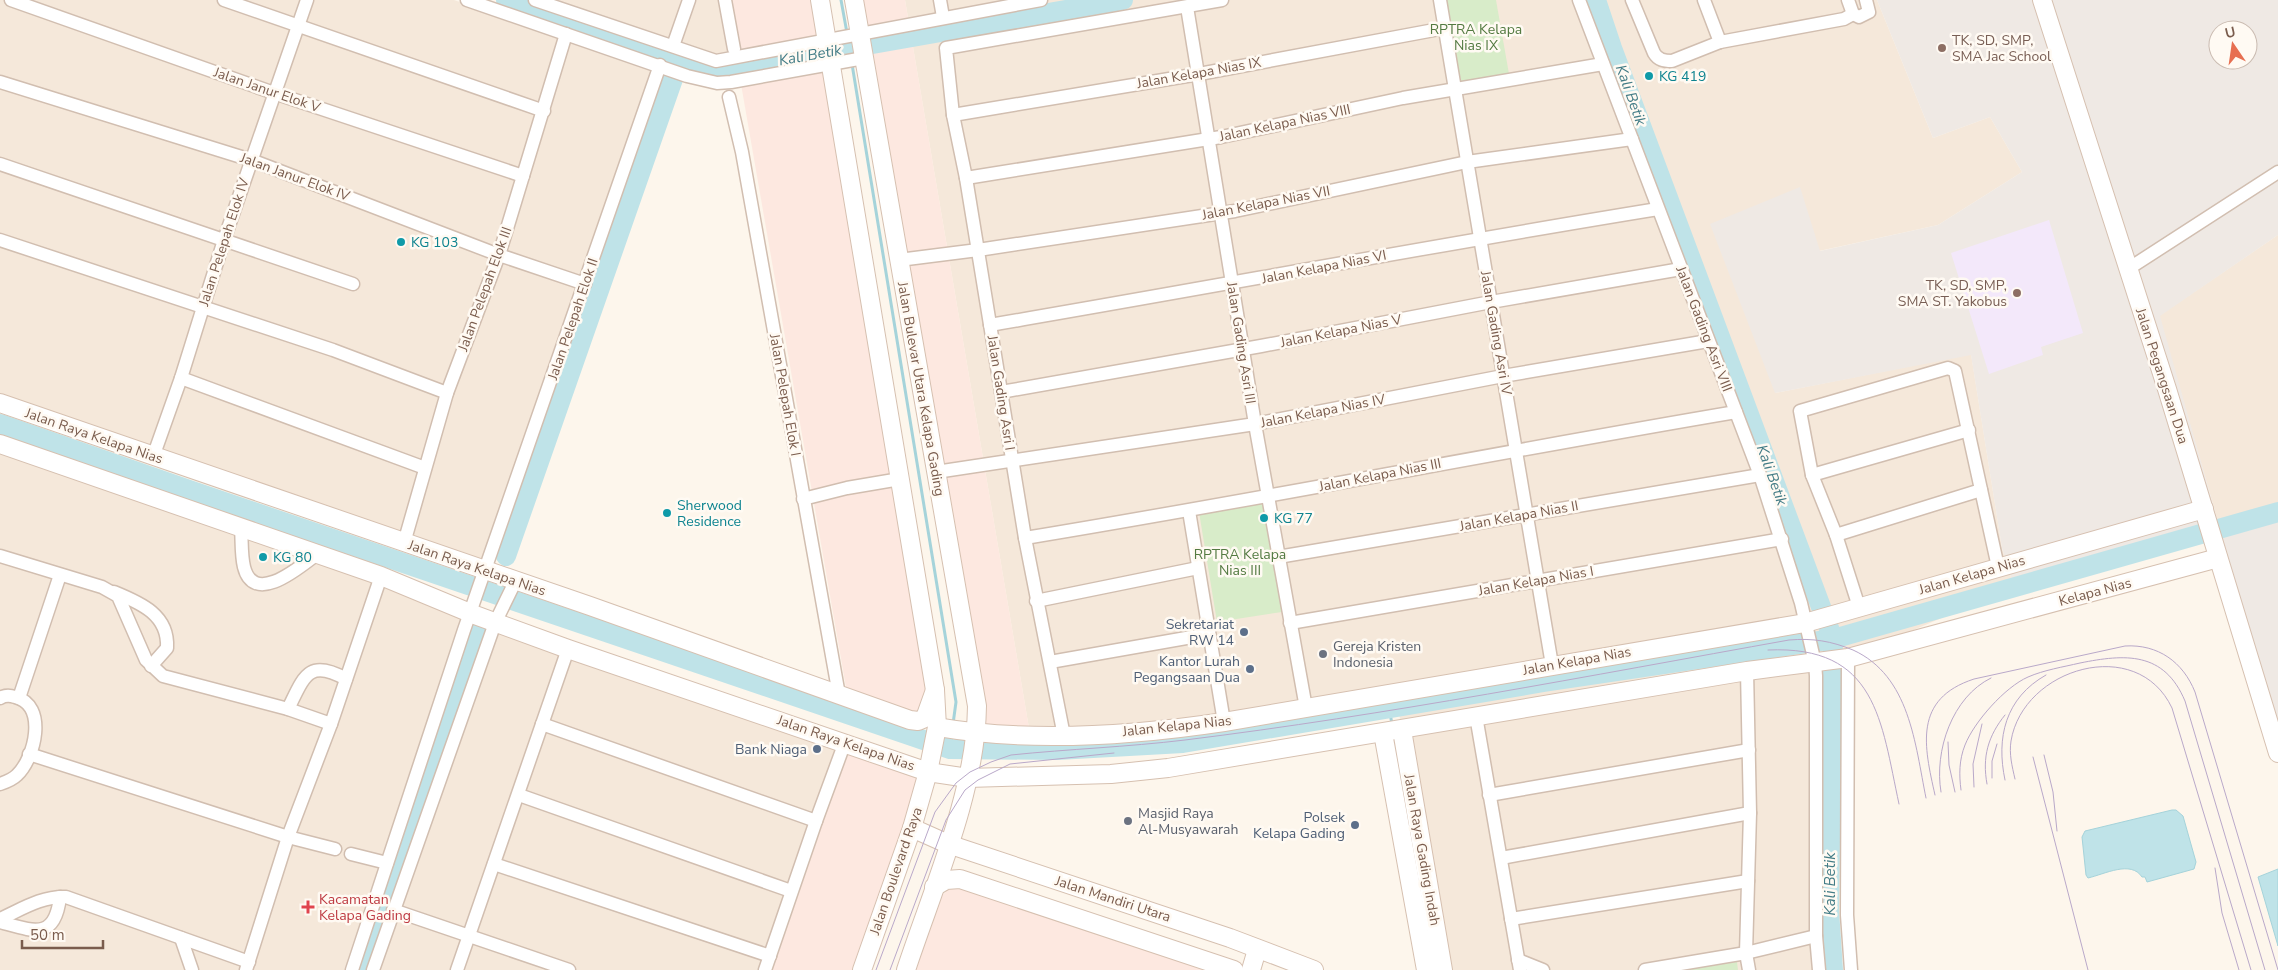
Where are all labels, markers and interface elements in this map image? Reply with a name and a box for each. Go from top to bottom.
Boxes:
park label: RPTRA Kelapa Nias IX [1430,20,1522,55]
north arrow [2208,20,2258,70]
text: U [2223,22,2237,43]
place label: TK, SD, SMP, SMA Jac School [1952,31,2052,66]
water label: Kali Betik [777,40,843,70]
marker: TK, SD, SMP, SMA Jac School [1936,42,1948,54]
street label: Jalan Kelapa Nias IX [1134,53,1263,93]
water label: Kali Betik [1611,62,1651,129]
street label: Jalan Janur Elok V [210,63,323,117]
place label: KG 419 [1659,67,1706,86]
marker: KG 419 [1643,70,1655,82]
street label: Jalan Kelapa Nias VIII [1217,100,1352,146]
street label: Jalan Janur Elok IV [237,148,353,206]
street label: Jalan Pelepah Elok IV [194,175,254,309]
street label: Jalan Kelapa Nias VII [1199,181,1332,225]
street label: Jalan Pelepah Elok III [453,224,516,355]
place label: KG 103 [411,233,458,252]
marker: KG 103 [395,236,407,248]
street label: Jalan Kelapa Nias VI [1259,246,1388,289]
street label: Jalan Pelepah Elok II [543,256,603,383]
street label: Jalan Gading Asri VIII [1671,263,1737,394]
street label: Jalan Gading Asri IV [1476,268,1516,397]
place label: TK, SD, SMP, SMA ST. Yakobus [1898,276,2007,311]
street label: Jalan Bulevar Utara Kelapa Gading [893,279,949,498]
street label: Jalan Gading Asri III [1222,280,1260,405]
marker: TK, SD, SMP, SMA ST. Yakobus [2011,287,2023,299]
street label: Jalan Pegangsaan Dua [2131,305,2193,446]
street label: Jalan Kelapa Nias V [1278,310,1403,352]
street label: Jalan Pelepah Elok I [765,331,805,458]
street label: Jalan Gading Asri I [982,333,1019,452]
street label: Jalan Kelapa Nias IV [1258,390,1387,433]
street label: Jalan Raya Kelapa Nias [22,403,166,469]
water label: Kali Betik [1752,442,1792,509]
street label: Jalan Kelapa Nias III [1316,454,1443,496]
place label: Sherwood Residence [677,496,742,531]
street label: Jalan Kelapa Nias II [1457,496,1580,536]
marker: Sherwood Residence [661,507,673,519]
place label: KG 77 [1274,509,1313,528]
marker: KG 77 [1258,512,1270,524]
street label: Jalan Raya Kelapa Nias [405,535,549,601]
park label: RPTRA Kelapa Nias III [1194,545,1286,580]
place label: KG 80 [273,548,312,567]
marker: KG 80 [257,551,269,563]
street label: Jalan Kelapa Nias [1916,551,2028,600]
street label: Jalan Kelapa Nias I [1476,562,1595,601]
street label: Kelapa Nias [2057,573,2134,611]
place label: Sekretariat RW 14 [1166,615,1234,650]
marker: Sekretariat RW 14 [1238,626,1250,638]
place label: Gereja Kristen Indonesia [1333,637,1421,672]
street label: Jalan Kelapa Nias [1520,642,1633,680]
marker: Gereja Kristen Indonesia [1317,648,1329,660]
place label: Kantor Lurah Pegangsaan Dua [1133,652,1240,687]
marker: Kantor Lurah Pegangsaan Dua [1244,663,1256,675]
street label: Jalan Raya Kelapa Nias [774,710,918,776]
street label: Jalan Kelapa Nias [1121,711,1233,741]
place label: Bank Niaga [735,740,807,759]
marker: Bank Niaga [811,743,823,755]
street label: Jalan Raya Gading Indah [1399,772,1445,927]
place label: Masjid Raya Al-Musyawarah [1138,804,1238,839]
street label: Jalan Boulevard Raya [865,805,927,938]
place label: Polsek Kelapa Gading [1253,808,1346,843]
marker: Masjid Raya Al-Musyawarah [1122,815,1134,827]
marker: Polsek Kelapa Gading [1349,819,1361,831]
water label: Kali Betik [1820,852,1840,916]
street label: Jalan Mandiri Utara [1052,871,1173,927]
place label: Kacamatan Kelapa Gading [319,890,411,925]
marker: Kacamatan Kelapa Gading [301,900,315,914]
scale bar [22,918,104,950]
text: 50 m [30,925,65,945]

